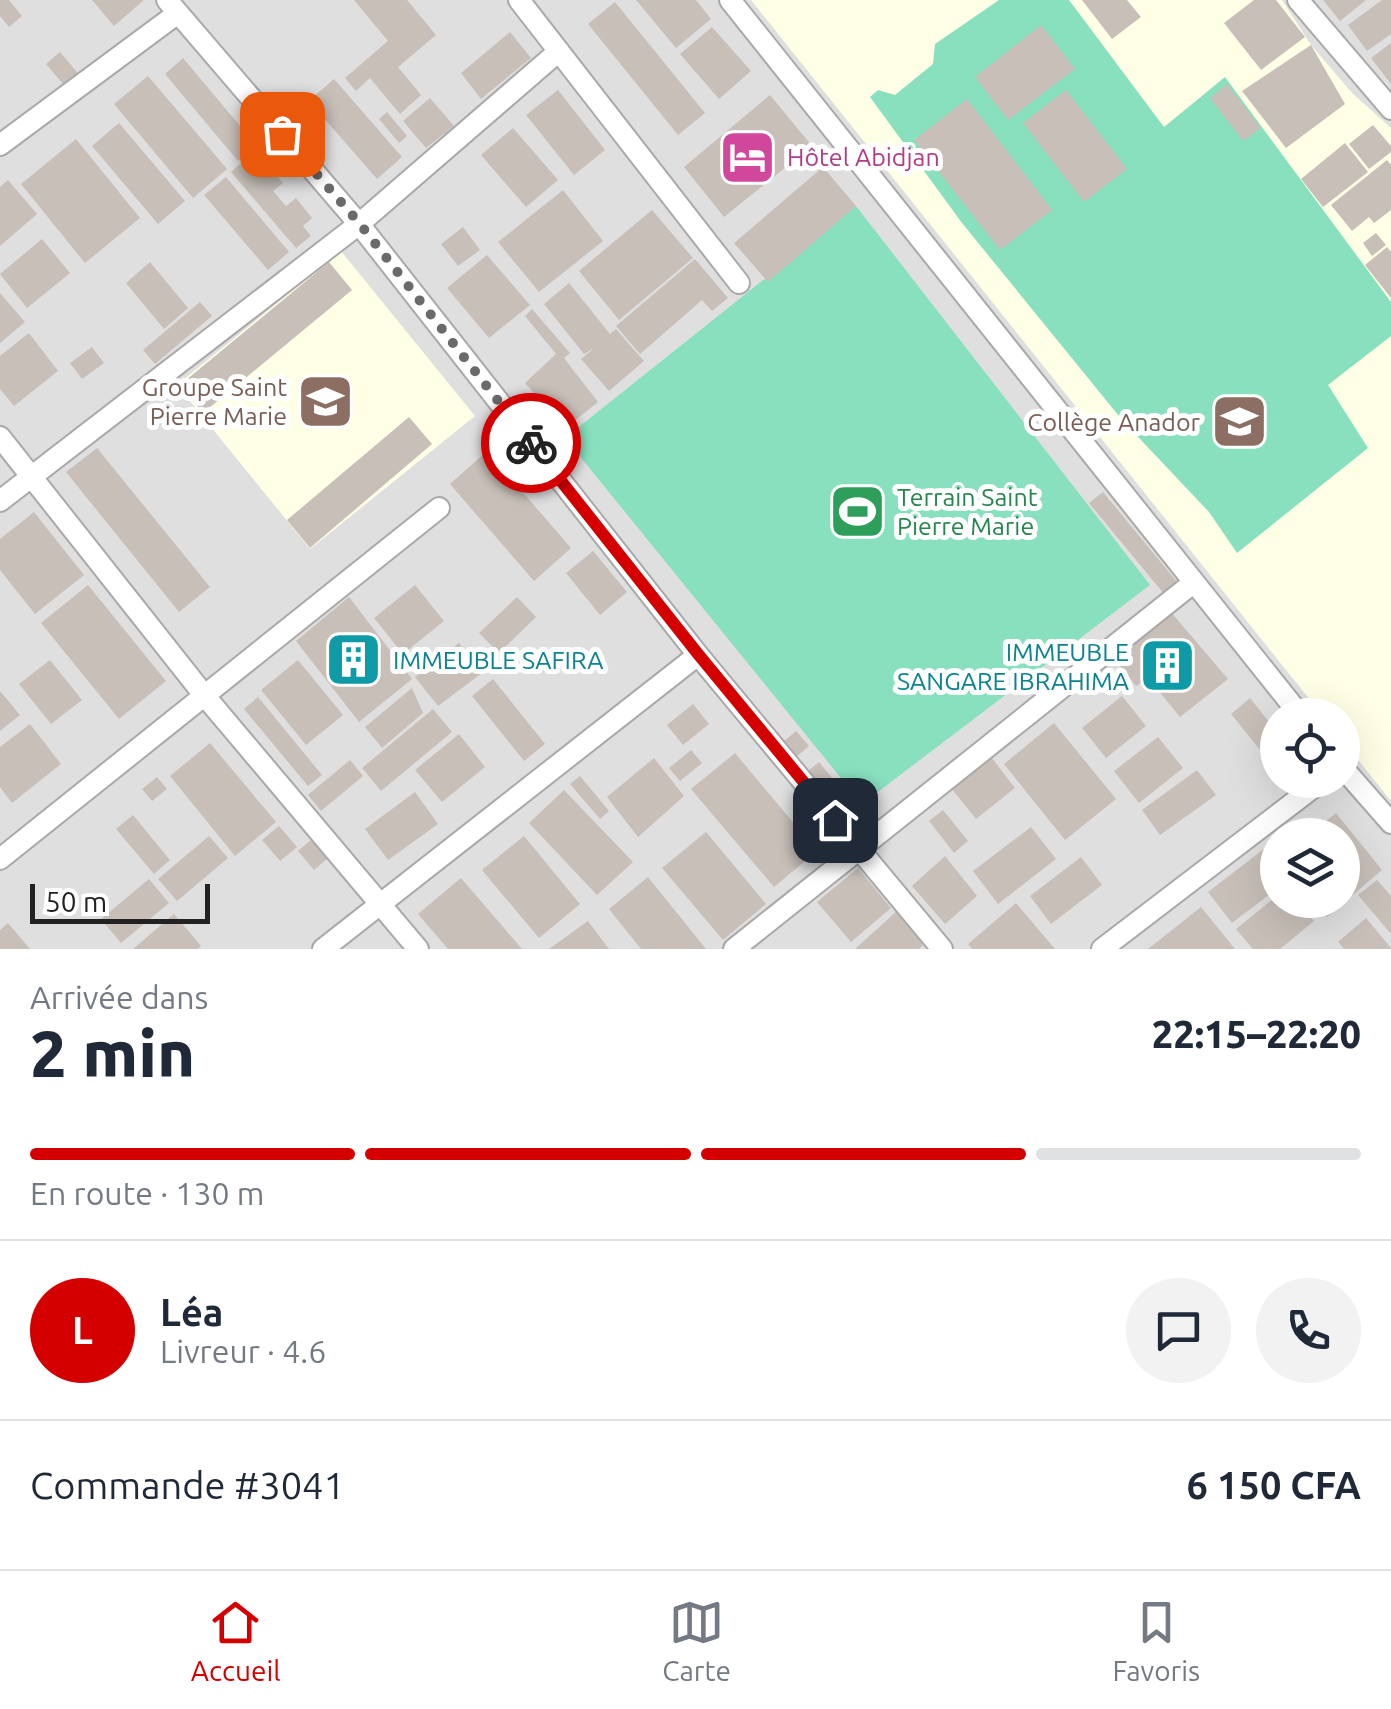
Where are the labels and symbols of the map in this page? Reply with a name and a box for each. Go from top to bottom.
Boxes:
pin [240,92,325,177]
hotel icon: Hôtel Abidjan [718,127,778,187]
place label: Hôtel Abidjan [787,143,940,171]
school or university icon: Groupe Saint Pierre Marie [296,371,356,431]
place label: Groupe Saint Pierre Marie [142,373,287,430]
school or university icon: Collège Anador [1209,392,1269,452]
courier [481,393,581,493]
place label: Collège Anador [1027,408,1201,436]
sports icon: Terrain Saint Pierre Marie [828,481,888,541]
place label: Terrain Saint Pierre Marie [897,483,1038,540]
building icon: IMMEUBLE SAFIRA [324,630,384,690]
building icon: IMMEUBLE SANGARE IBRAHIMA [1138,636,1198,696]
place label: IMMEUBLE SANGARE IBRAHIMA [897,638,1129,695]
place label: IMMEUBLE SAFIRA [393,646,604,674]
pin [793,778,878,863]
scale bar [30,879,210,924]

